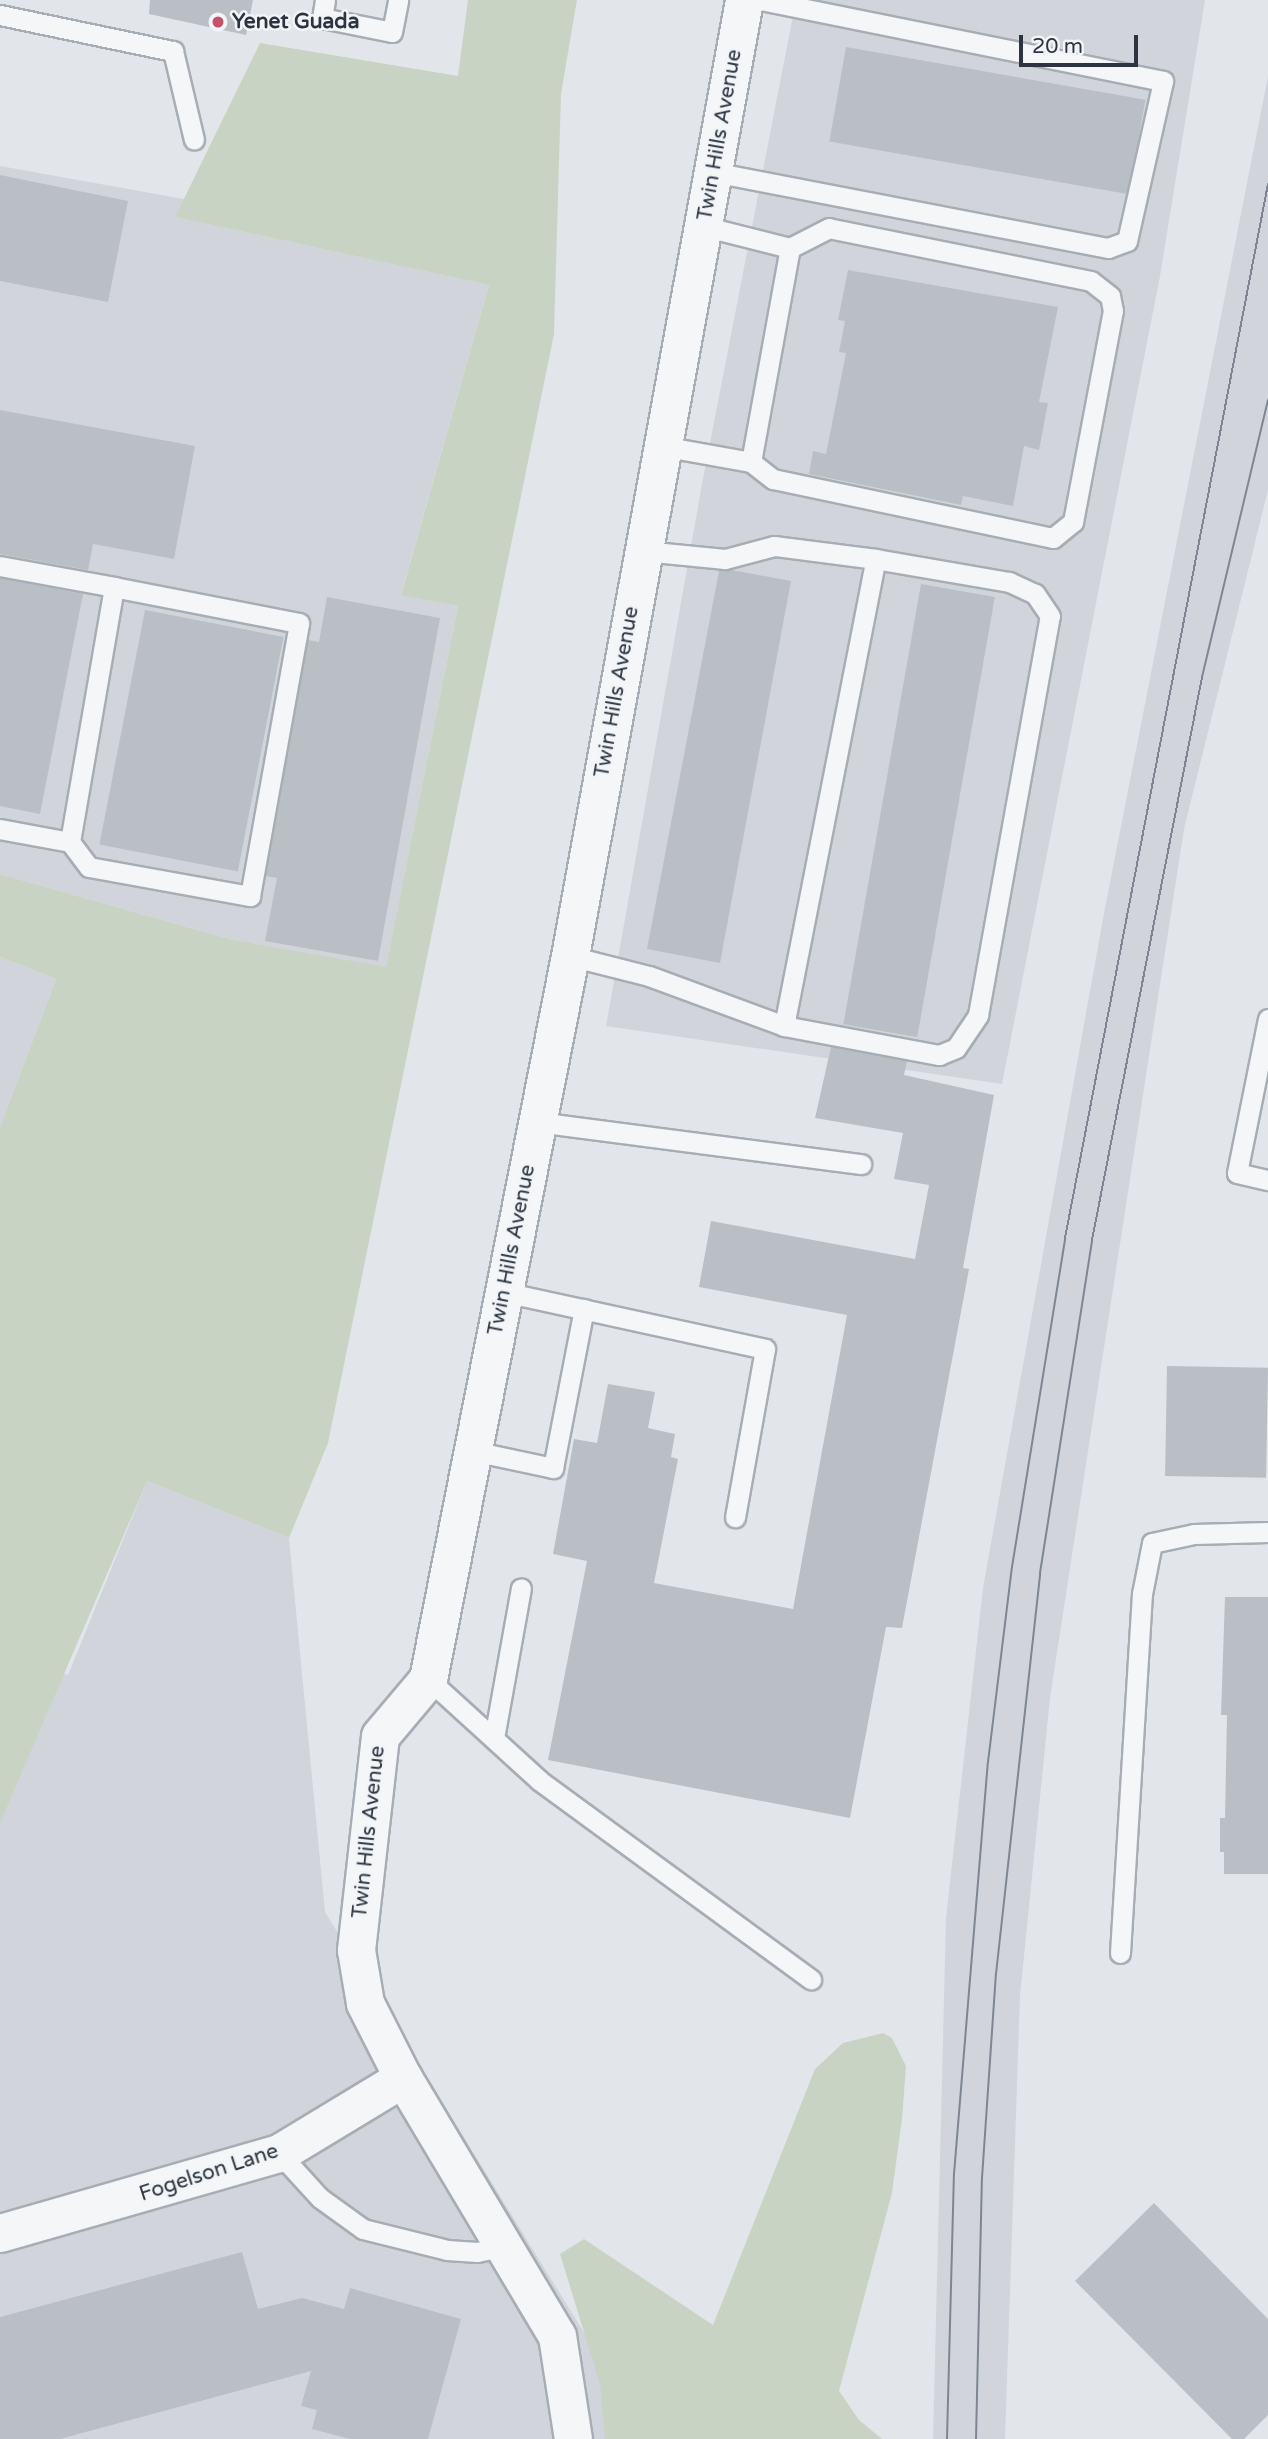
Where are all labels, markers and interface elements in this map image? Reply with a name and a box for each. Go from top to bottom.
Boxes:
place label: Yenet Guada [232,9,359,35]
marker: Yenet Guada [210,14,226,30]
scale bar [1023,21,1142,65]
text: 20 m [1032,34,1083,59]
street label: Twin Hills Avenue [693,47,747,223]
street label: Twin Hills Avenue [590,604,644,780]
street label: Twin Hills Avenue [483,1162,541,1338]
street label: Twin Hills Avenue [347,1744,391,1920]
street label: Fogelson Lane [136,2139,282,2207]

